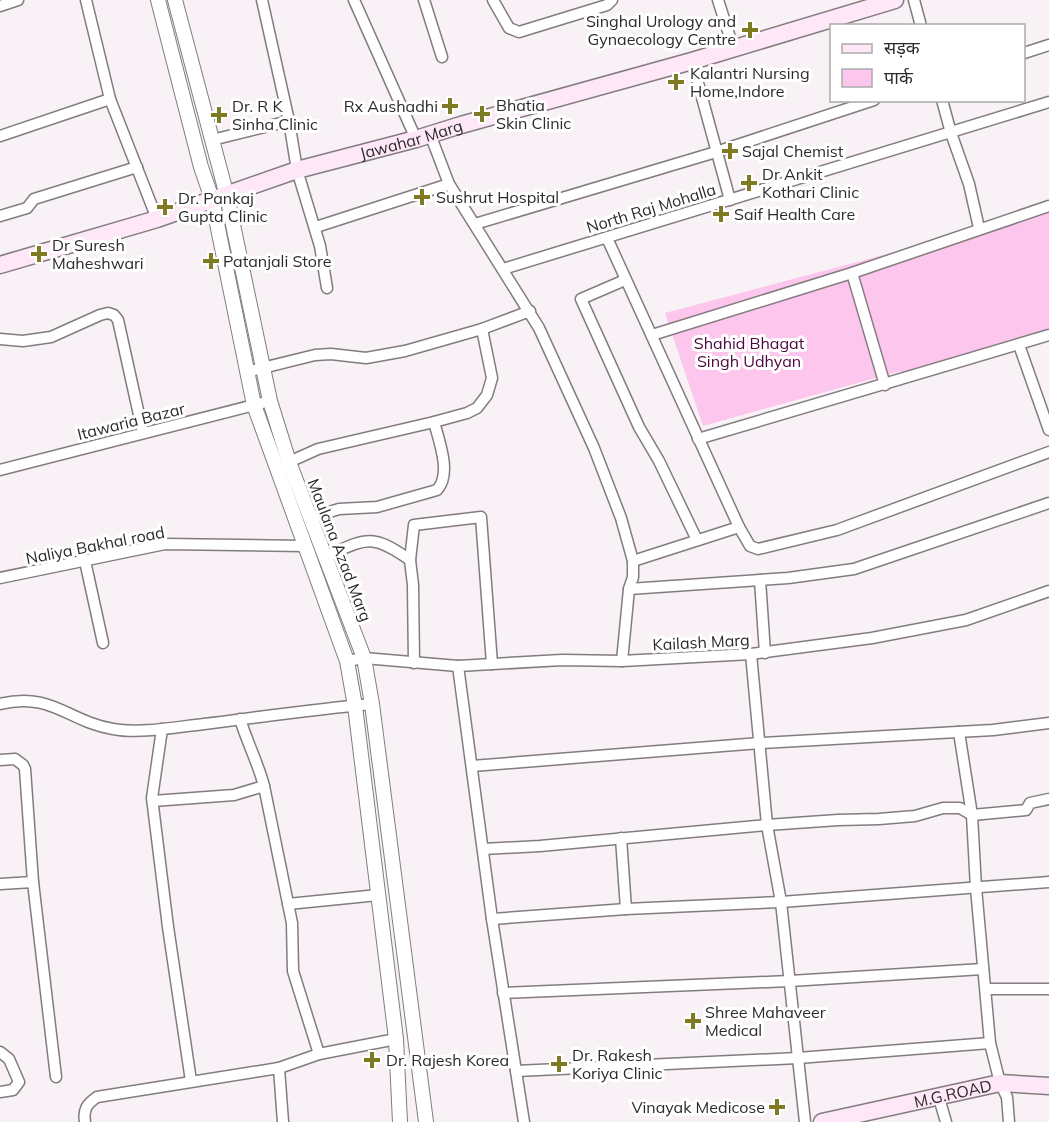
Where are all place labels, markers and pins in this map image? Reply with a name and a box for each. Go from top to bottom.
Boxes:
place label: Singhal Urology and Gynaecology Centre [586,11,736,49]
marker: Singhal Urology and Gynaecology Centre [741,21,759,39]
place label: Kalantri Nursing Home,Indore [690,63,810,101]
marker: Kalantri Nursing Home,Indore [667,73,685,91]
place label: Bhatia Skin Clinic [496,95,571,133]
place label: Dr. R K Sinha Clinic [232,96,318,134]
place label: Rx Aushadhi [344,96,438,116]
marker: Rx Aushadhi [443,99,457,113]
marker: Bhatia Skin Clinic [473,105,491,123]
marker: Dr. R K Sinha Clinic [210,106,228,124]
place label: Sajal Chemist [742,141,844,161]
marker: Sajal Chemist [723,144,737,158]
place label: Dr Ankit Kothari Clinic [762,164,859,202]
marker: Dr Ankit Kothari Clinic [740,174,758,192]
place label: Sushrut Hospital [436,187,559,207]
place label: Dr. Pankaj Gupta Clinic [178,188,268,226]
marker: Sushrut Hospital [413,188,431,206]
marker: Dr. Pankaj Gupta Clinic [156,198,174,216]
place label: Saif Health Care [734,204,855,224]
marker: Saif Health Care [712,205,730,223]
place label: Dr Suresh Maheshwari [52,235,144,273]
marker: Dr Suresh Maheshwari [30,245,48,263]
place label: Patanjali Store [223,251,331,271]
marker: Patanjali Store [204,254,218,268]
place label: Shree Mahaveer Medical [705,1002,826,1040]
marker: Shree Mahaveer Medical [686,1014,700,1028]
place label: Dr. Rakesh Koriya Clinic [572,1045,663,1083]
place label: Dr. Rajesh Korea [386,1050,509,1070]
marker: Dr. Rajesh Korea [363,1051,381,1069]
marker: Dr. Rakesh Koriya Clinic [550,1055,568,1073]
place label: Vinayak Medicose [631,1097,765,1117]
marker: Vinayak Medicose [770,1100,784,1114]

